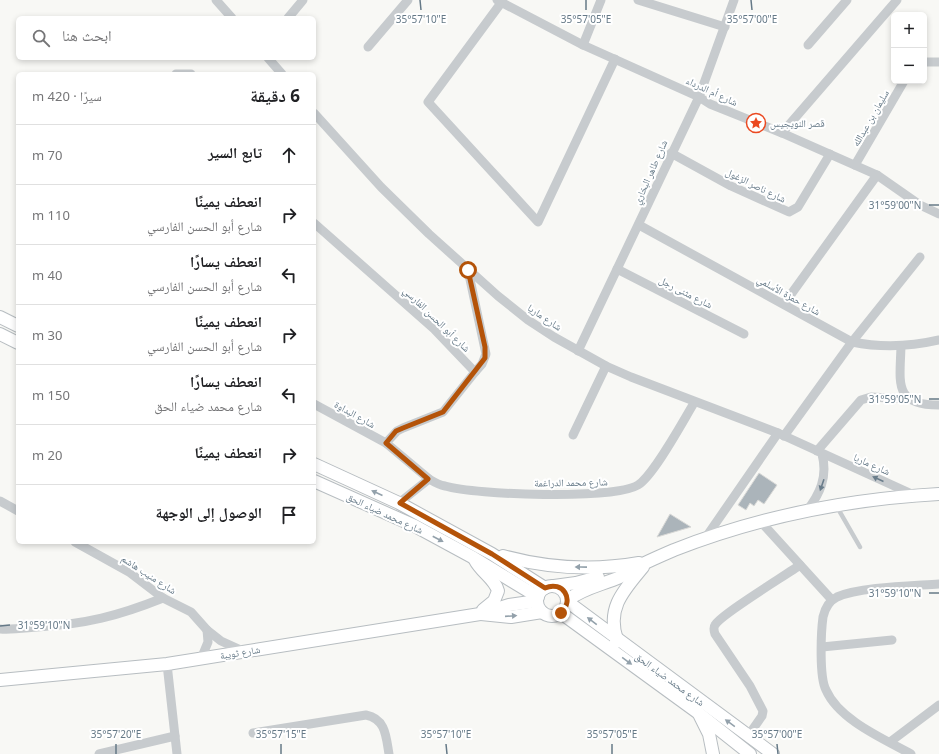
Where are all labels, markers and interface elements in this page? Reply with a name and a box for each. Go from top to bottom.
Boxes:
text: 35°57'10"E [396,12,446,26]
text: 35°57'05"E [561,12,611,26]
text: 35°57'00"E [727,12,777,26]
map controls [891,12,927,84]
button: + [891,12,927,48]
search box [16,16,316,60]
text: ابحث هنا [62,25,112,45]
icon: search [30,27,52,49]
button: − [891,48,927,84]
street label: شارع أم الدرداء [683,73,740,110]
text: 6 دقيقة [250,84,300,107]
text: سيرًا · 420 m [32,87,102,105]
street label: سليمان بن عبدالله [848,87,892,149]
place icon: قصر النويجيس [745,112,767,134]
place label: قصر النويجيس [770,116,825,130]
street label: شارع طاهر البخاري [630,137,672,207]
text: تابع السير [208,142,262,162]
icon: ahead [278,144,300,166]
text: 70 m [32,146,62,164]
street label: شارع ناصر الزغول [723,164,789,206]
text: انعطف يمينًا [194,191,262,211]
text: 31°59'00"N [869,198,921,212]
icon: right [278,204,300,226]
text: 110 m [32,206,70,224]
text: شارع أبو الحسن الفارسي [147,217,262,235]
text: انعطف يسارًا [190,251,262,271]
route start [459,261,477,279]
icon: left [278,264,300,286]
text: 40 m [32,266,62,284]
street label: شارع حمزة الأسلمي [754,272,824,320]
street label: شارع مثنى رجل [657,273,716,312]
text: شارع أبو الحسن الفارسي [147,277,262,295]
street label: شارع أبو الحسن الفارسي [399,283,474,356]
street label: شارع ماريا [525,300,565,334]
text: انعطف يمينًا [194,311,262,331]
icon: right [278,324,300,346]
text: 30 m [32,326,62,344]
text: شارع أبو الحسن الفارسي [147,337,262,355]
text: انعطف يسارًا [190,371,262,391]
icon: left [278,384,300,406]
text: 150 m [32,386,70,404]
text: 31°59'05"N [869,392,921,406]
text: شارع محمد ضياء الحق [154,397,262,415]
street label: شارع البداوة [332,397,378,431]
text: انعطف يمينًا [194,442,262,462]
icon: right [278,444,300,466]
text: 20 m [32,446,62,464]
street label: شارع ماريا [852,450,893,478]
street label: شارع محمد الدراغمة [534,474,608,490]
one-way arrow [873,476,884,482]
one-way arrow [818,479,824,491]
street label: شارع محمد ضياء الحق [345,489,426,537]
one-way arrow [371,490,383,496]
text: الوصول إلى الوجهة [156,502,262,522]
icon: arrive [278,504,300,526]
one-way arrow [432,535,444,542]
street label: شارع منيب هاشم [118,551,180,598]
one-way arrow [575,564,587,571]
text: 31°59'10"N [869,586,921,600]
route end [552,604,570,622]
one-way arrow [505,613,517,620]
one-way arrow [586,616,597,625]
text: 31°59'10"N [18,618,70,632]
street label: شارع ثويبة [219,642,262,662]
street label: شارع محمد ضياء الحق [632,649,708,709]
one-way arrow [622,657,632,665]
one-way arrow [725,719,736,727]
text: 35°57'20"E [91,727,141,741]
text: 35°57'15"E [256,727,306,741]
text: 35°57'10"E [421,727,471,741]
text: 35°57'05"E [587,727,637,741]
text: 35°57'00"E [752,727,802,741]

